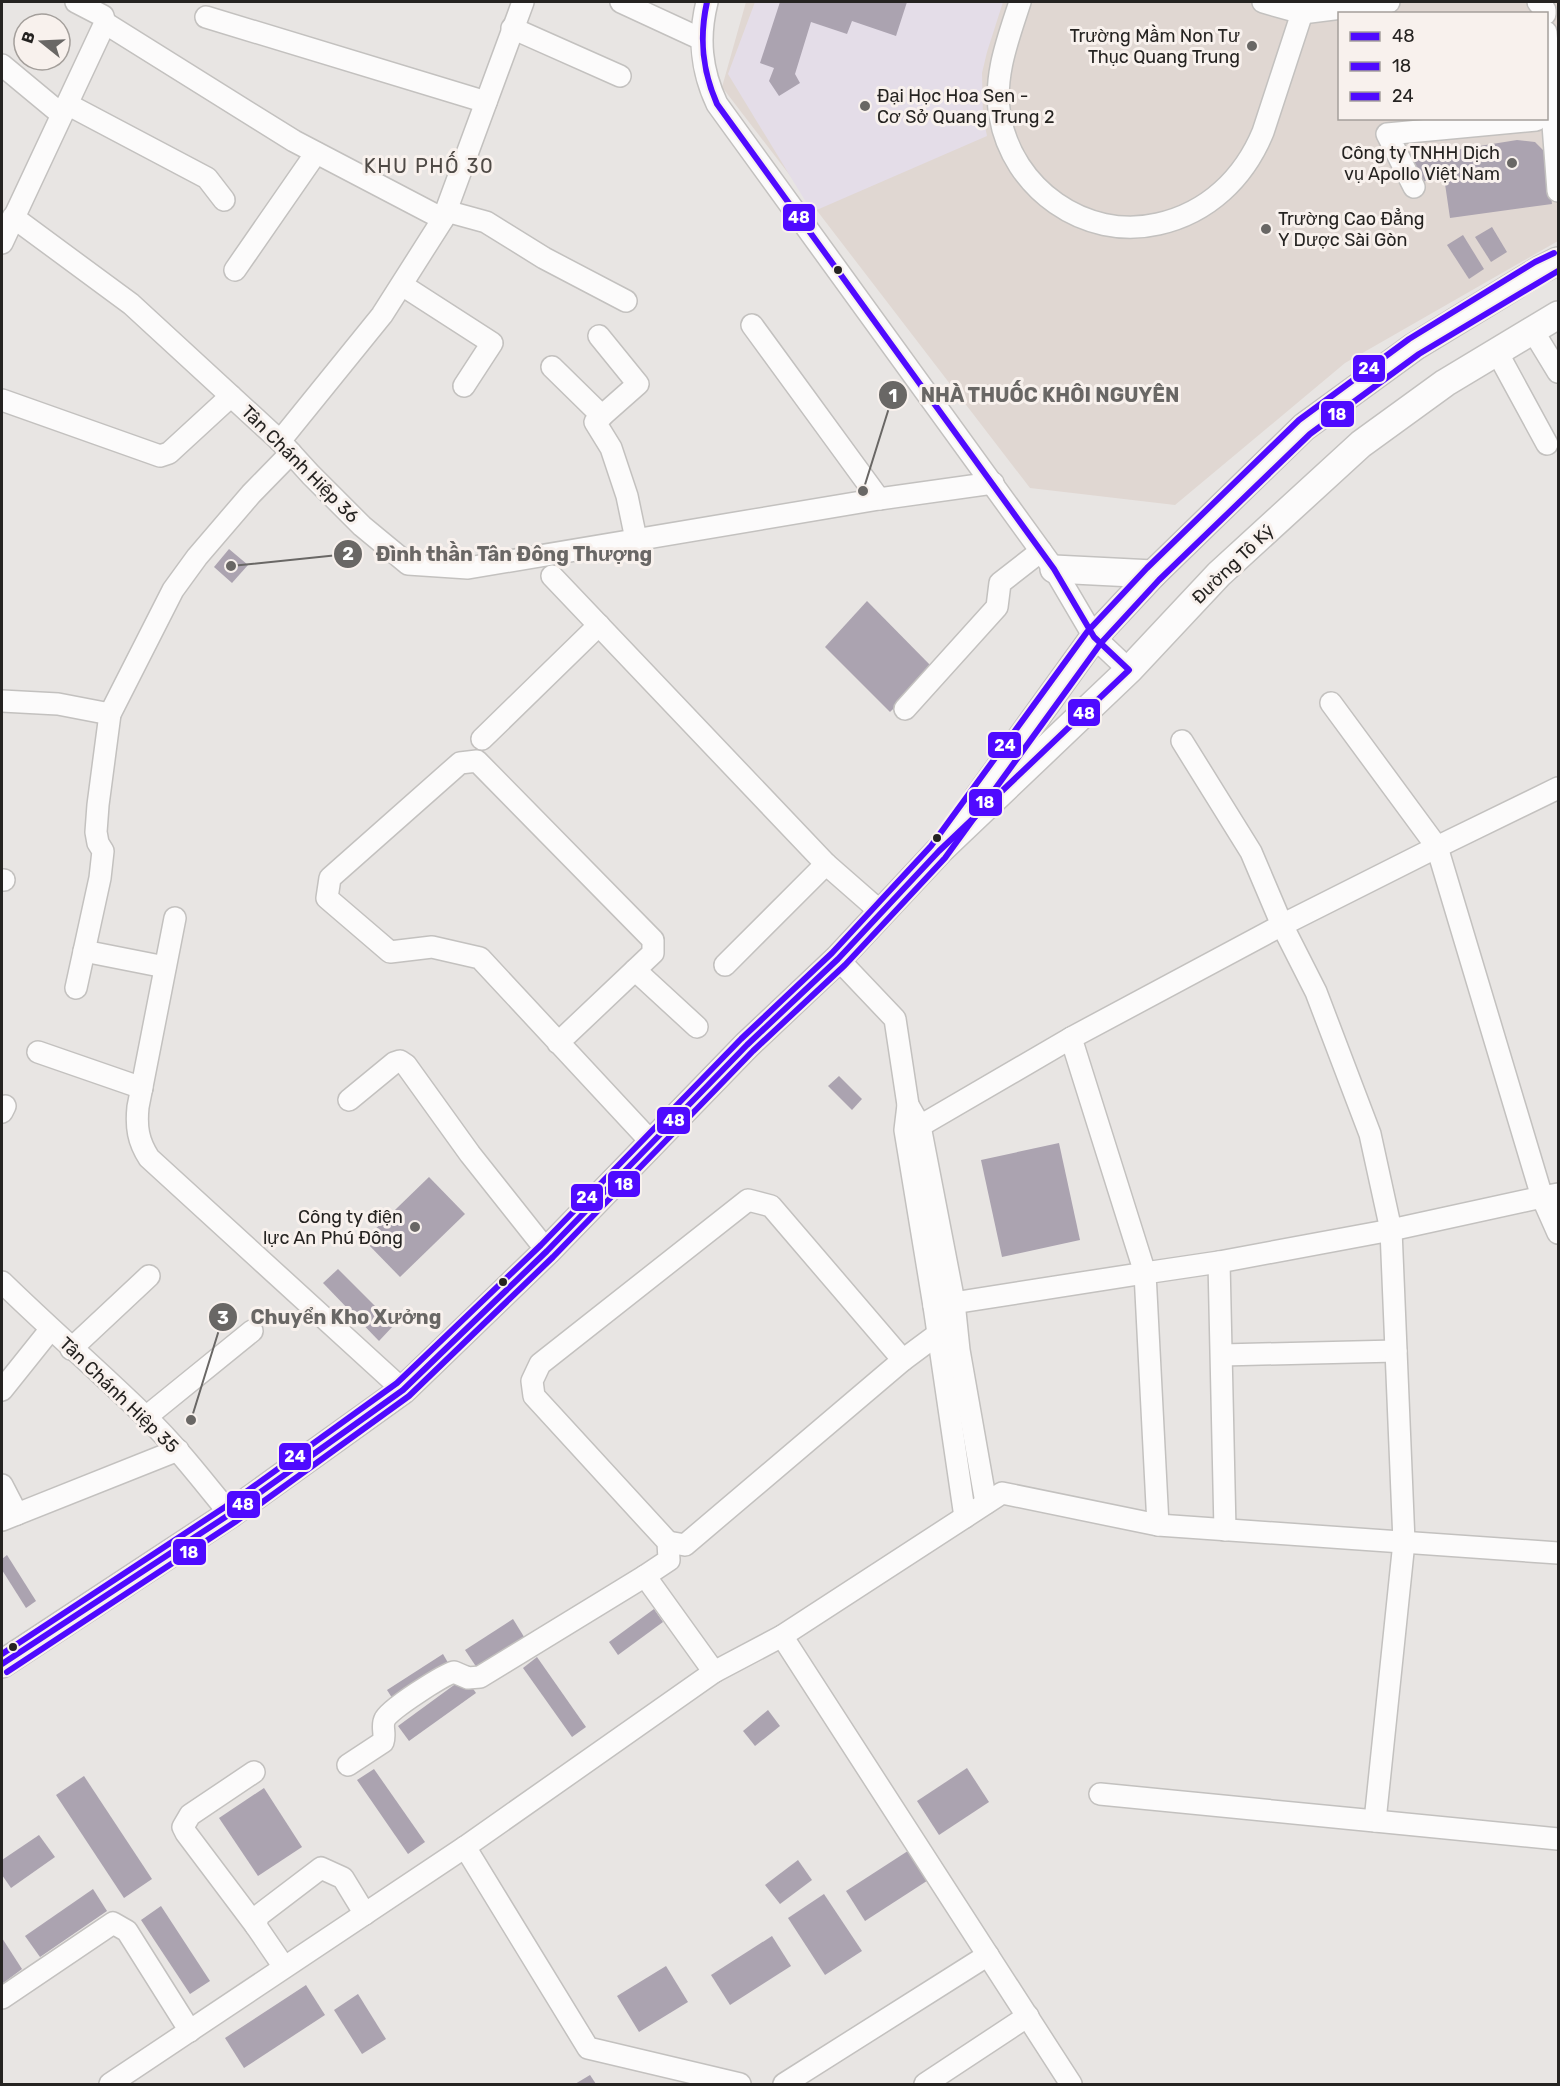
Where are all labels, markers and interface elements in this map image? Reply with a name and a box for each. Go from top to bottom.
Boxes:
north arrow [12,12,72,72]
legend [1338,12,1548,120]
place label: Trường Mầm Non Tư Thục Quang Trung [1069,24,1240,68]
text: 48 [1392,25,1415,47]
text: B [17,29,39,46]
marker: Trường Mầm Non Tư Thục Quang Trung [1245,39,1259,53]
text: 18 [1392,55,1411,77]
place label: Đại Học Hoa Sen - Cơ Sở Quang Trung 2 [877,85,1054,128]
text: 24 [1392,85,1414,107]
marker: Đại Học Hoa Sen - Cơ Sở Quang Trung 2 [858,99,872,113]
place label: Công ty TNHH Dịch vụ Apollo Việt Nam [1341,142,1500,185]
district label: KHU PHỐ 30 [364,151,494,178]
marker: Công ty TNHH Dịch vụ Apollo Việt Nam [1505,156,1519,170]
line badge: 48 [782,203,816,232]
text: 48 [788,208,810,227]
place label: Trường Cao Đẳng Y Dược Sài Gòn [1278,208,1425,251]
marker: Trường Cao Đẳng Y Dược Sài Gòn [1259,222,1273,236]
unlabelled marker [832,264,844,276]
line badge: 24 [1352,354,1386,383]
text: 24 [1358,359,1380,378]
callout: NHÀ THUỐC KHÔI NGUYÊN [878,376,1192,414]
text: NHÀ THUỐC KHÔI NGUYÊN [921,379,1179,407]
text: 1 [889,385,897,407]
line badge: 18 [1320,400,1355,428]
street label: Tân Chánh Hiệp 36 [237,401,363,527]
text: 18 [1328,405,1347,424]
street label: Đường Tô Ký [1187,519,1279,608]
callout: Đình thần Tân Đông Thượng [333,535,665,573]
text: Đình thần Tân Đông Thượng [376,541,652,566]
text: 2 [342,543,354,565]
line badge: 48 [1067,698,1101,727]
text: 48 [1073,704,1095,723]
line badge: 24 [987,731,1022,759]
text: 24 [994,736,1016,755]
line badge: 18 [968,788,1003,817]
text: 18 [976,793,995,812]
unlabelled marker [931,832,943,844]
line badge: 48 [656,1106,691,1135]
text: 48 [663,1111,685,1130]
line badge: 18 [607,1170,641,1198]
text: 18 [615,1175,634,1194]
line badge: 24 [570,1183,604,1212]
text: 24 [576,1188,598,1207]
place label: Công ty điện lực An Phú Đông [263,1206,403,1249]
marker: Công ty điện lực An Phú Đông [408,1220,422,1234]
unlabelled marker [497,1276,509,1288]
callout: Chuyển Kho Xưởng [208,1298,453,1336]
text: Chuyển Kho Xưởng [251,1305,441,1329]
text: 3 [217,1307,229,1329]
street label: Tân Chánh Hiệp 35 [55,1333,183,1457]
line badge: 24 [278,1442,312,1471]
text: 24 [284,1447,306,1466]
line badge: 48 [226,1490,261,1519]
text: 48 [232,1495,254,1514]
line badge: 18 [172,1538,207,1566]
text: 18 [180,1543,199,1562]
unlabelled marker [7,1641,19,1653]

